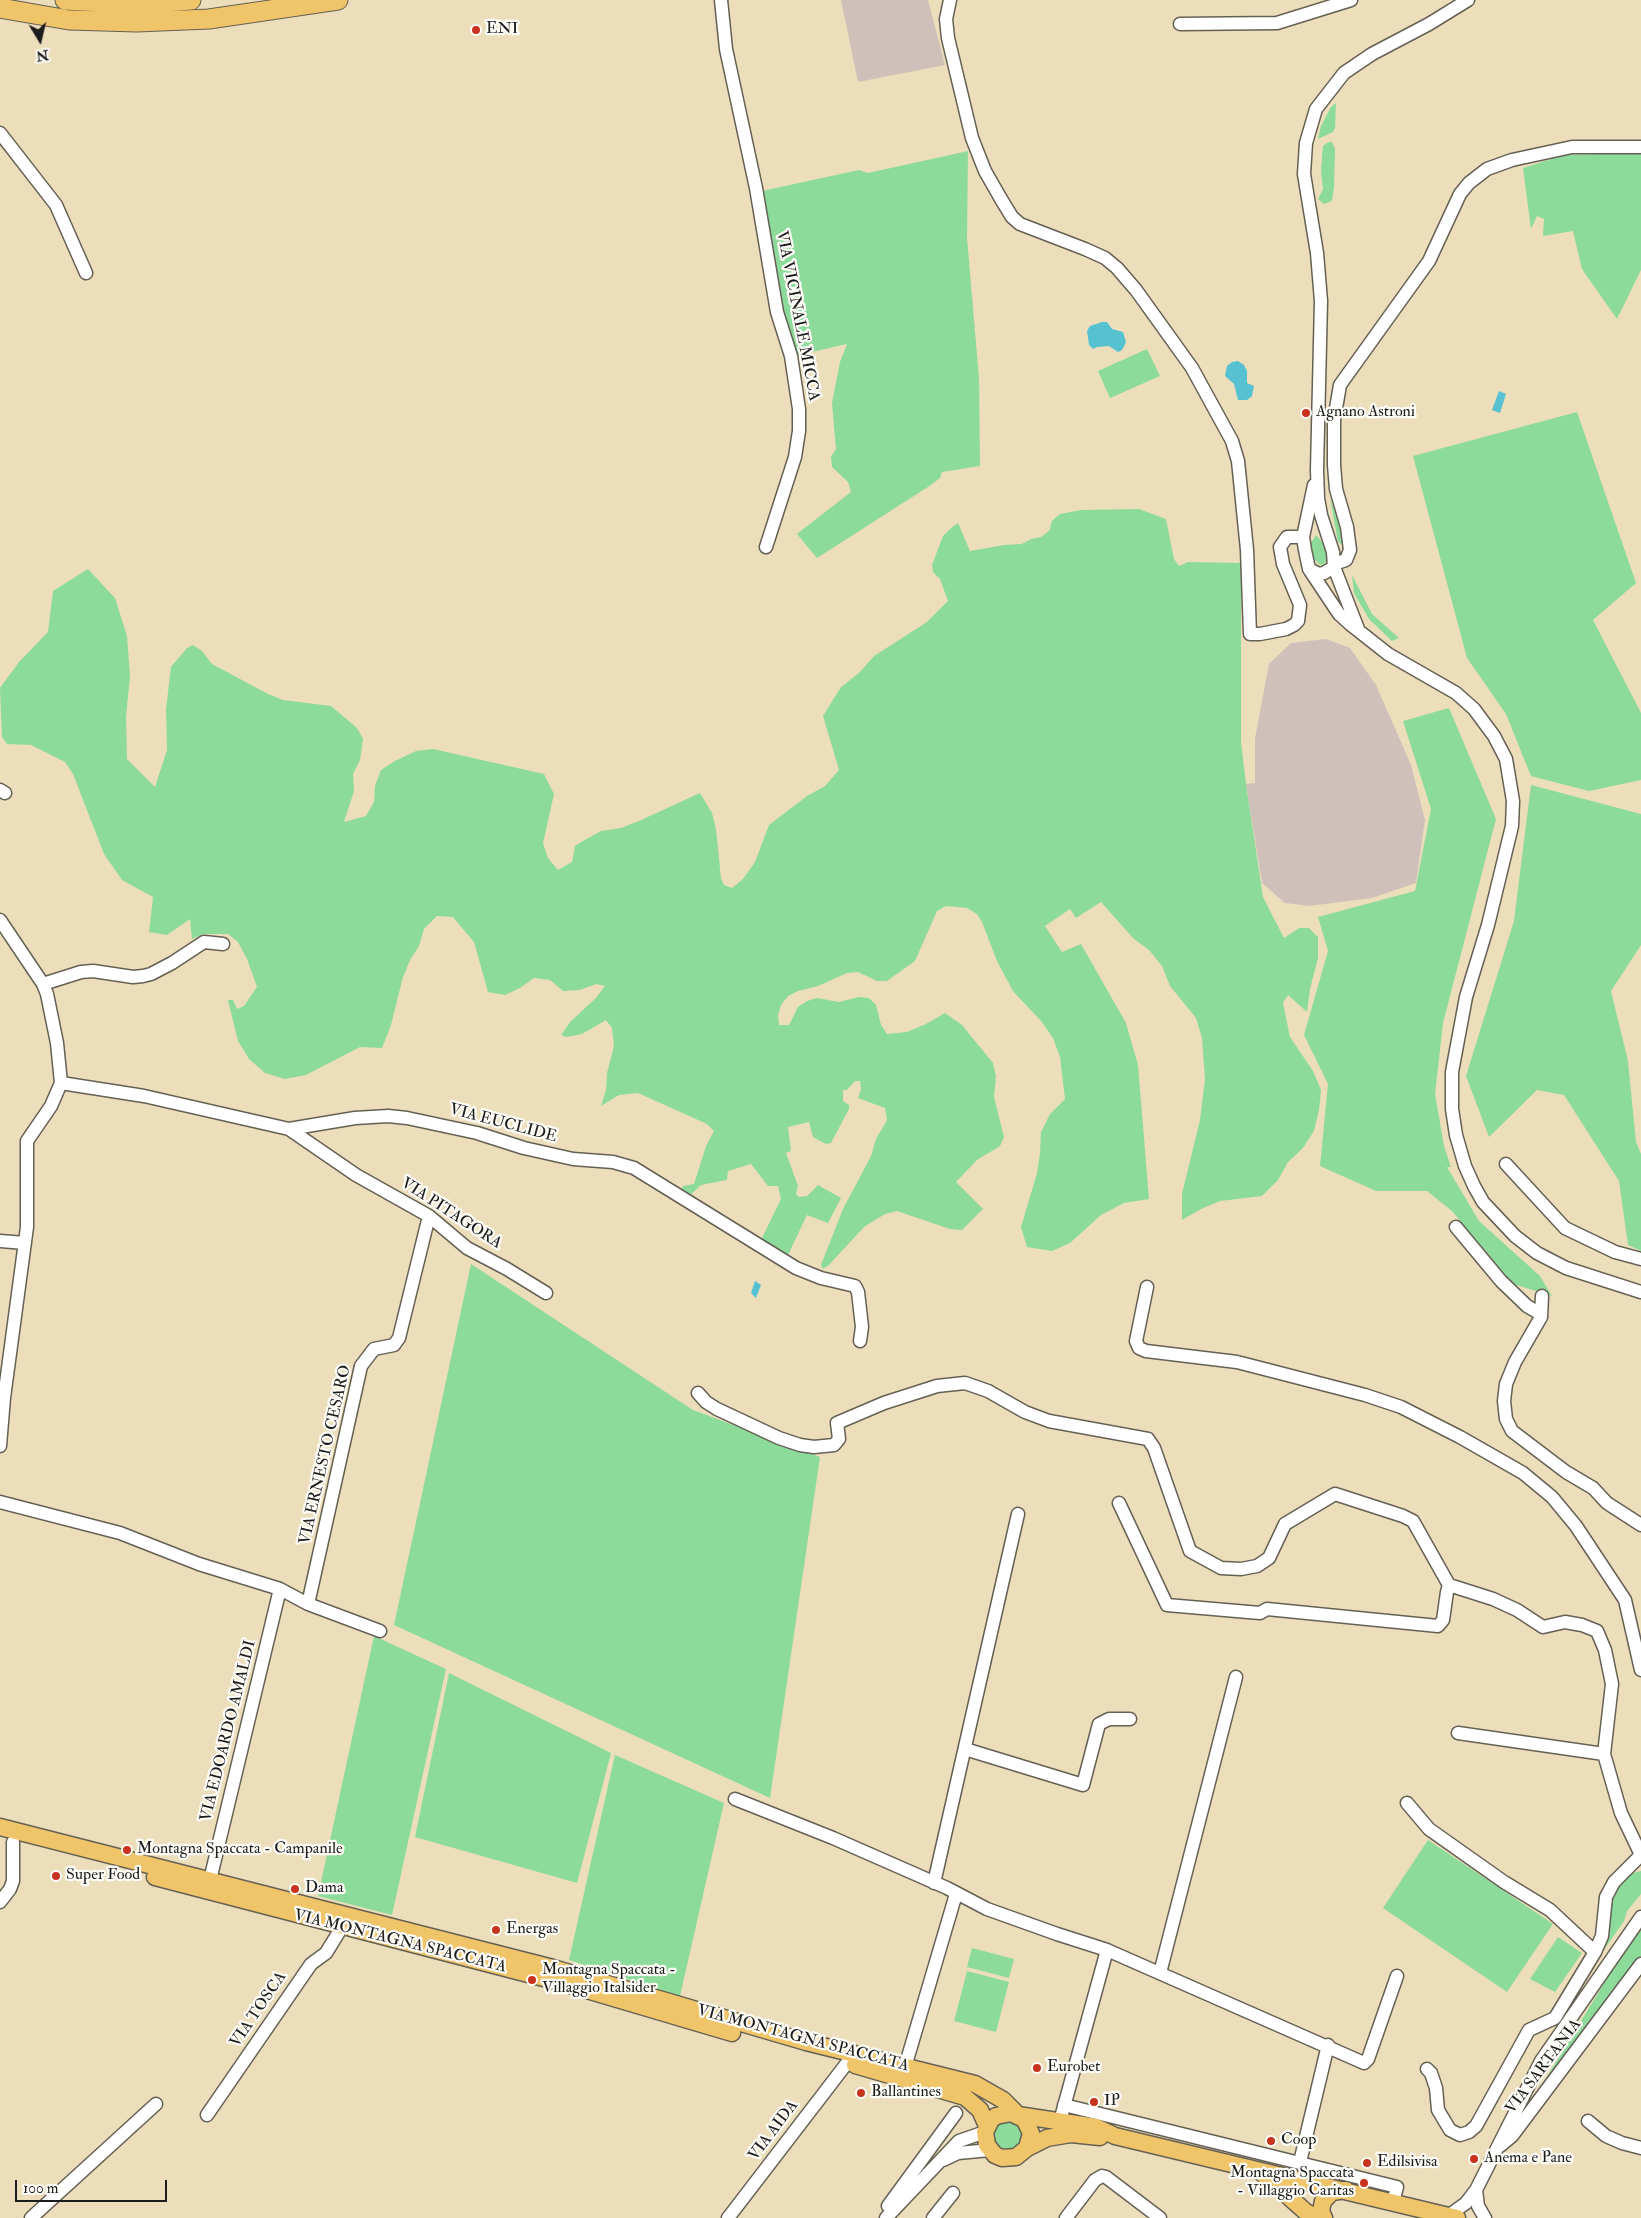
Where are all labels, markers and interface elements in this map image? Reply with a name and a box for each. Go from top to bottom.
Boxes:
north arrow [15,15,65,65]
place label: ENI [486,20,518,40]
marker: ENI [470,24,482,36]
text: N [35,46,50,65]
street label: VIA VICINALE MICCA [771,229,823,403]
place label: Agnano Astroni [1316,403,1415,423]
marker: Agnano Astroni [1300,407,1312,419]
street label: VIA EUCLIDE [447,1100,559,1148]
street label: VIA PITAGORA [397,1174,505,1254]
street label: VIA ERNESTO CESARO [296,1363,356,1547]
street label: VIA EDOARDO AMALDI [197,1638,261,1824]
place label: Montagna Spaccata - Campanile [137,1840,343,1860]
marker: Montagna Spaccata - Campanile [121,1844,133,1856]
place label: Super Food [66,1866,140,1886]
marker: Super Food [50,1870,62,1882]
place label: Dama [305,1879,344,1899]
marker: Dama [289,1883,301,1895]
street label: VIA MONTAGNA SPACCATA [292,1906,508,1978]
place label: Energas [506,1920,558,1940]
marker: Energas [490,1924,502,1936]
place label: Montagna Spaccata - Villaggio Italsider [542,1961,676,1999]
street label: VIA TOSCA [227,1969,291,2051]
marker: Montagna Spaccata - Villaggio Italsider [526,1974,538,1986]
street label: VIA MONTAGNA SPACCATA [695,2001,911,2077]
street label: VIA SARTANIA [1502,2016,1586,2118]
place label: Eurobet [1047,2058,1100,2078]
marker: Eurobet [1031,2062,1043,2074]
place label: Ballantines [871,2083,941,2103]
marker: Ballantines [855,2087,867,2099]
place label: IP [1104,2092,1120,2112]
marker: IP [1088,2096,1100,2108]
street label: VIA AIDA [745,2097,803,2165]
place label: Coop [1281,2131,1316,2151]
marker: Coop [1265,2135,1277,2147]
place label: Anema e Pane [1484,2149,1572,2169]
place label: Edilsivisa [1377,2153,1438,2173]
marker: Anema e Pane [1468,2153,1480,2165]
marker: Edilsivisa [1361,2157,1373,2169]
place label: Montagna Spaccata - Villaggio Caritas [1230,2164,1354,2202]
scale bar [18,2170,170,2202]
marker: Montagna Spaccata - Villaggio Caritas [1358,2177,1370,2189]
text: 100 m [23,2179,58,2198]

